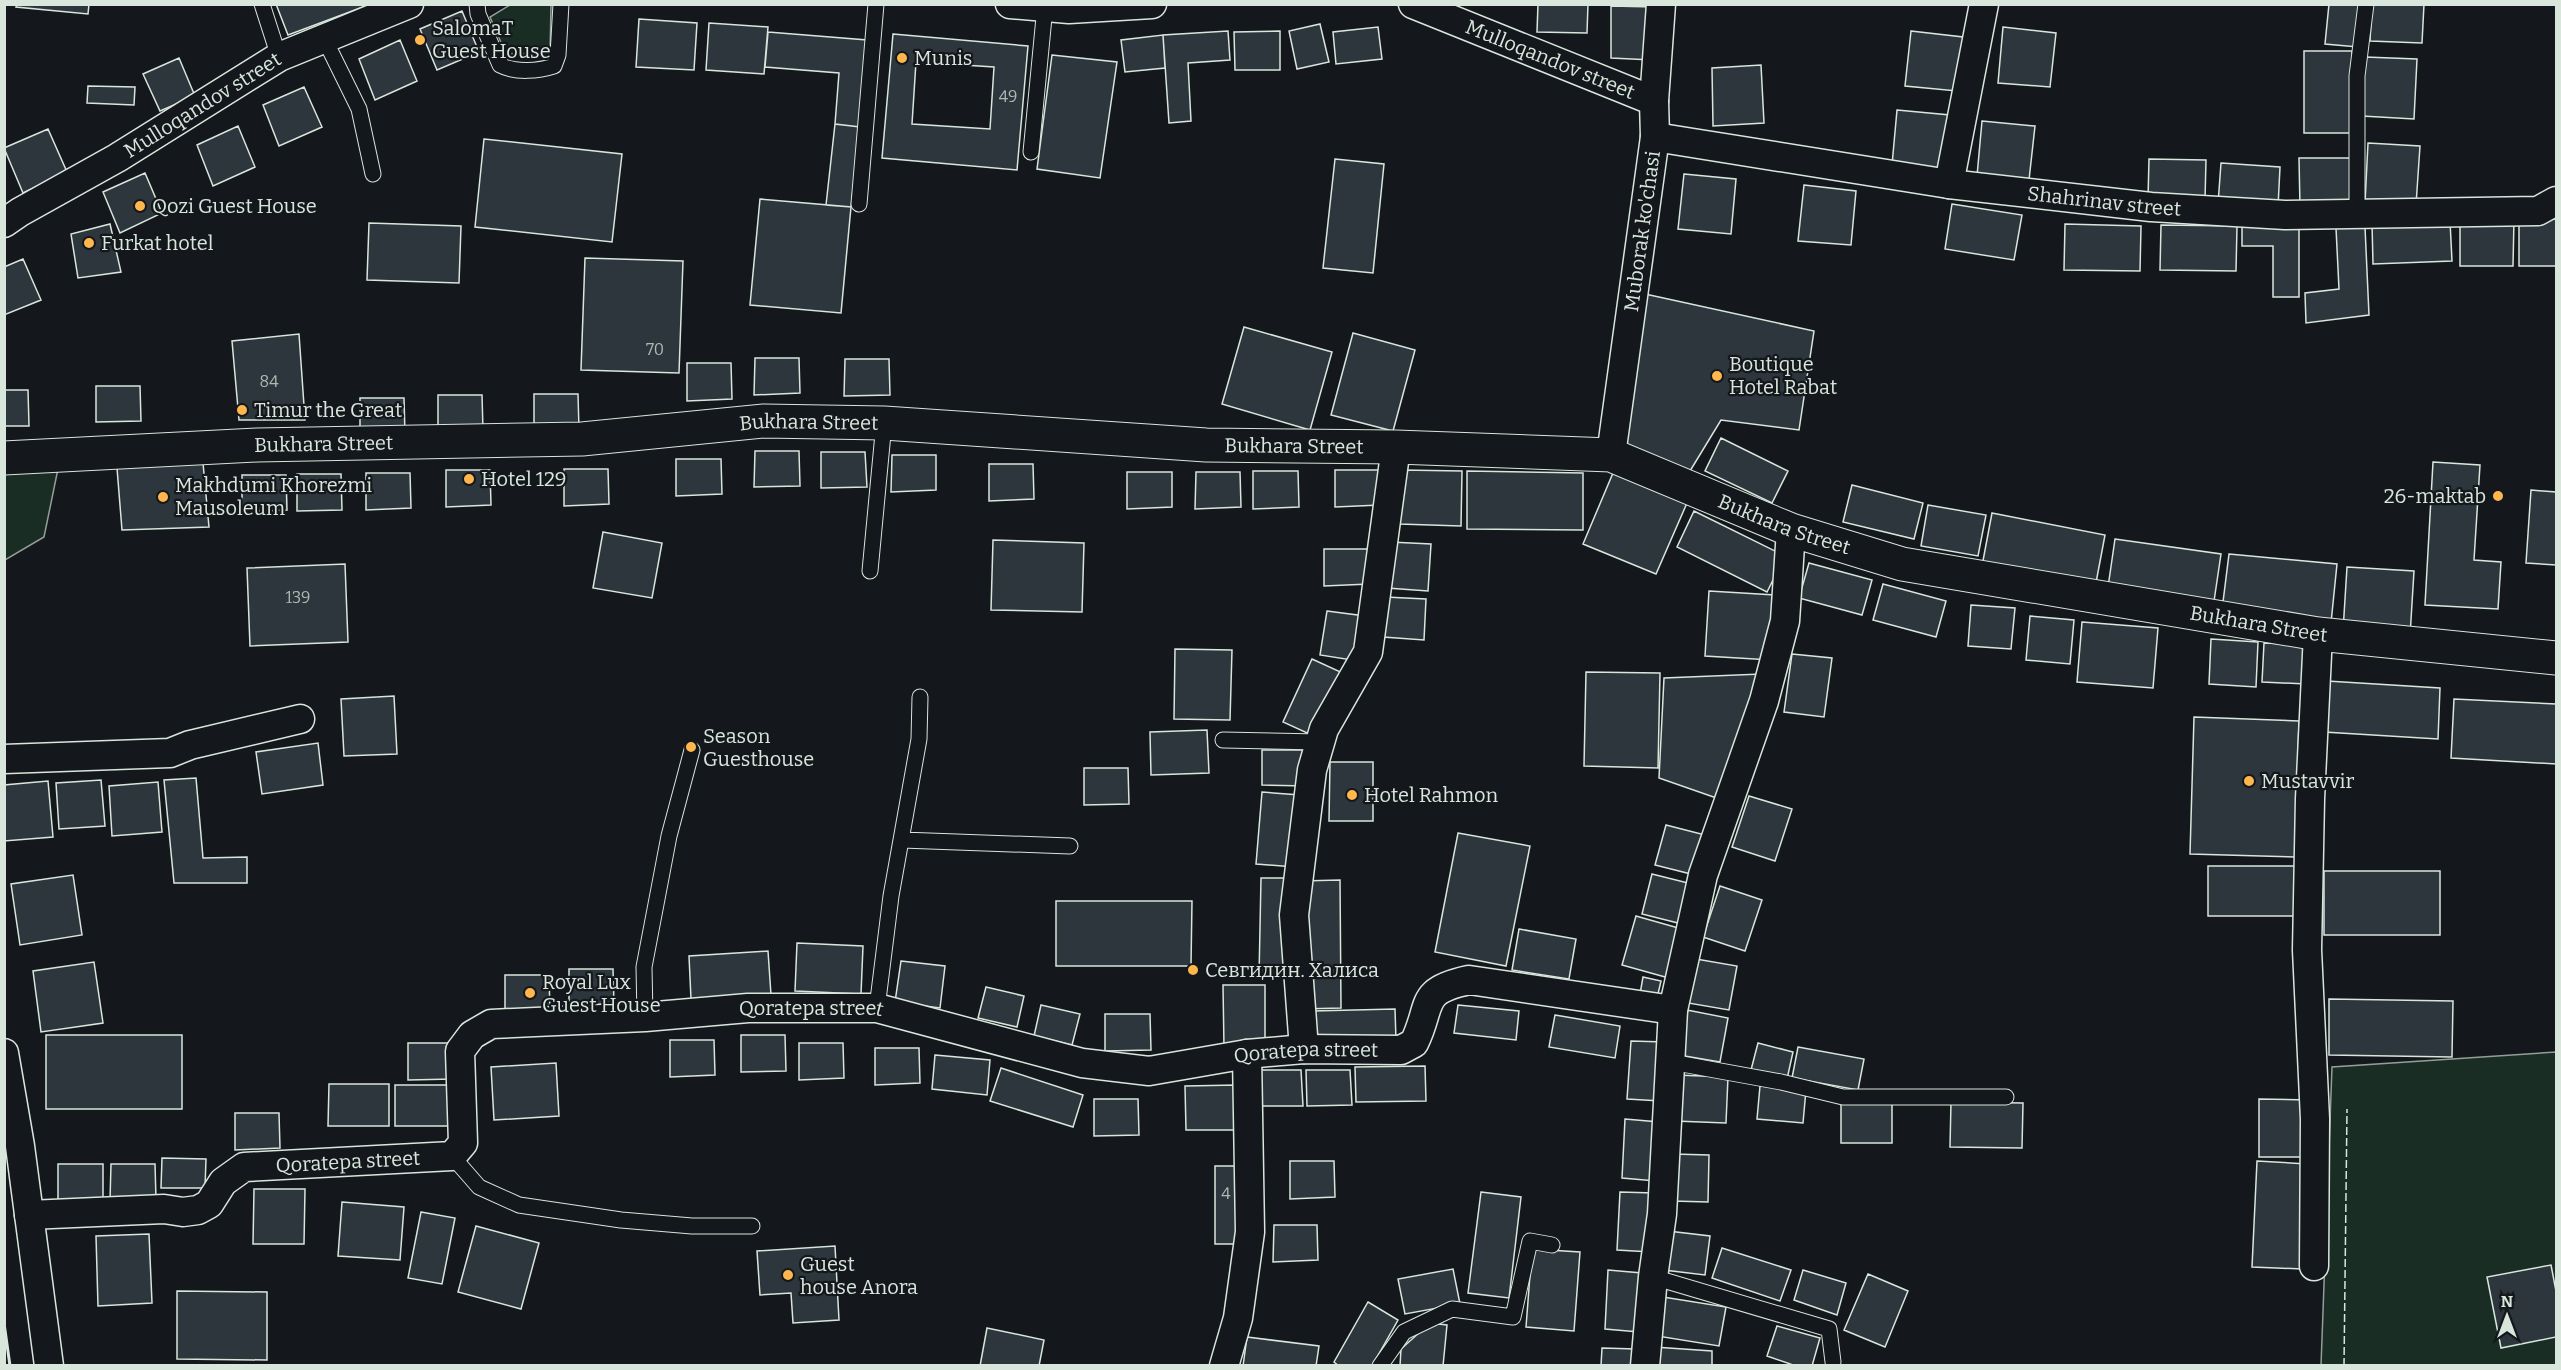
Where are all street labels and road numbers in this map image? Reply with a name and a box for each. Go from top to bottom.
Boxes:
street label: Mulloqandov street [1462,14,1638,104]
street label: Mulloqandov street [119,47,285,163]
street label: Muborak ko'chasi [1619,149,1665,313]
street label: Shahrinav street [2026,181,2182,221]
street label: Bukhara Street [738,409,878,435]
street label: Bukhara Street [254,430,393,457]
street label: Bukhara Street [1224,433,1364,459]
street label: Bukhara Street [1715,489,1853,559]
street label: Bukhara Street [2188,601,2329,647]
street label: Qoratepa street [738,995,886,1021]
street label: Qoratepa street [1232,1037,1378,1068]
street label: Qoratepa street [275,1146,421,1177]

